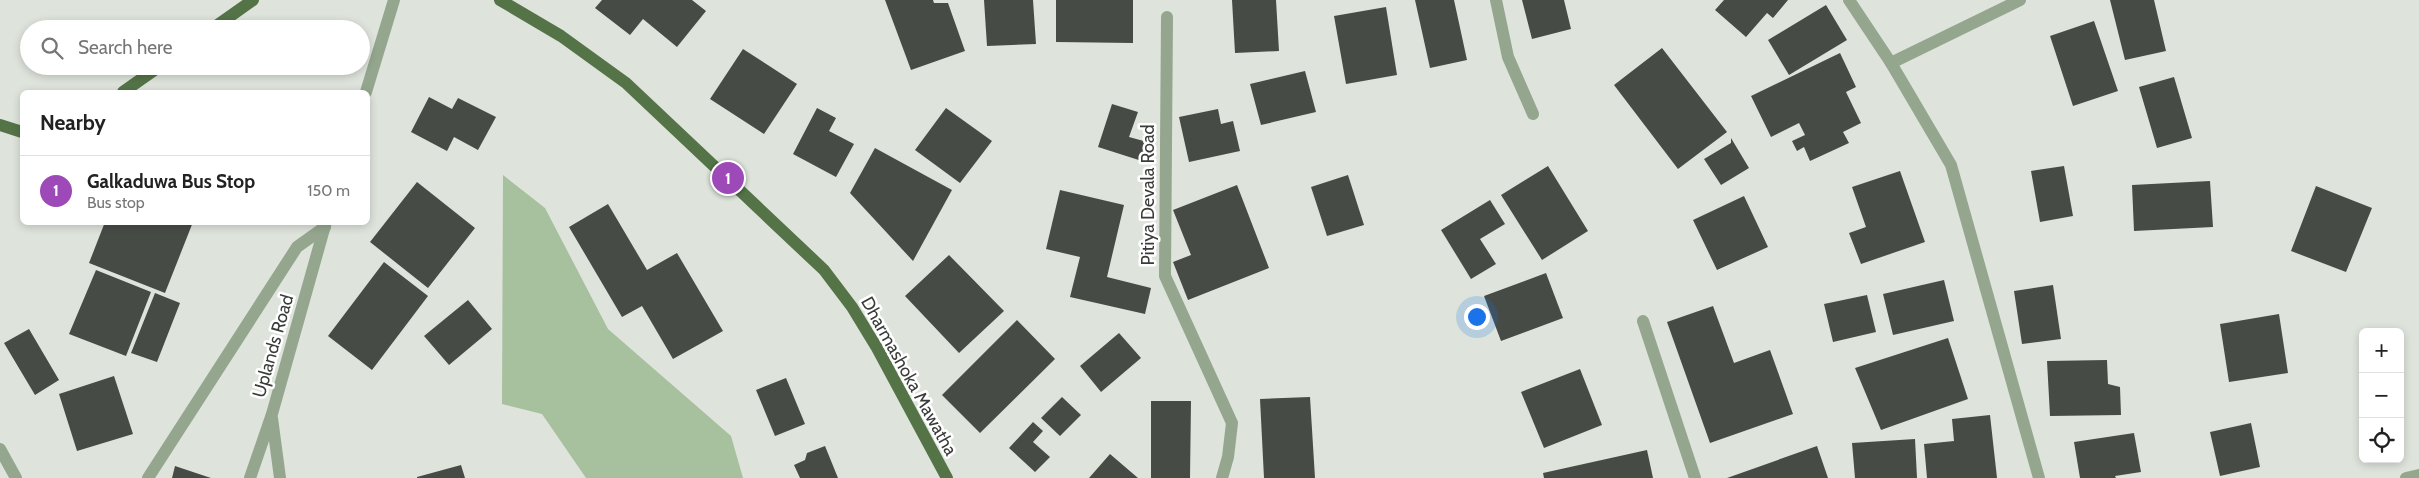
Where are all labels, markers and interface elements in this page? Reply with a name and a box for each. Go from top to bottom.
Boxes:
search box [20,20,370,75]
icon: search [38,34,66,62]
text: Search here [78,36,172,59]
text: Nearby [40,110,106,135]
street label: Pitiya Devala Road [1137,124,1159,266]
pin: 1 [712,159,744,197]
text: Galkaduwa Bus Stop [87,170,255,193]
text: 1 [53,181,59,200]
text: 150 m [307,181,350,200]
text: Bus stop [87,193,145,212]
street label: Uplands Road [248,292,298,400]
street label: Dharmashoka Mawatha [856,293,962,460]
your location [1464,304,1490,330]
map controls [2359,328,2404,463]
button: + [2359,328,2404,373]
button: − [2359,373,2404,418]
button: locate [2359,418,2404,463]

